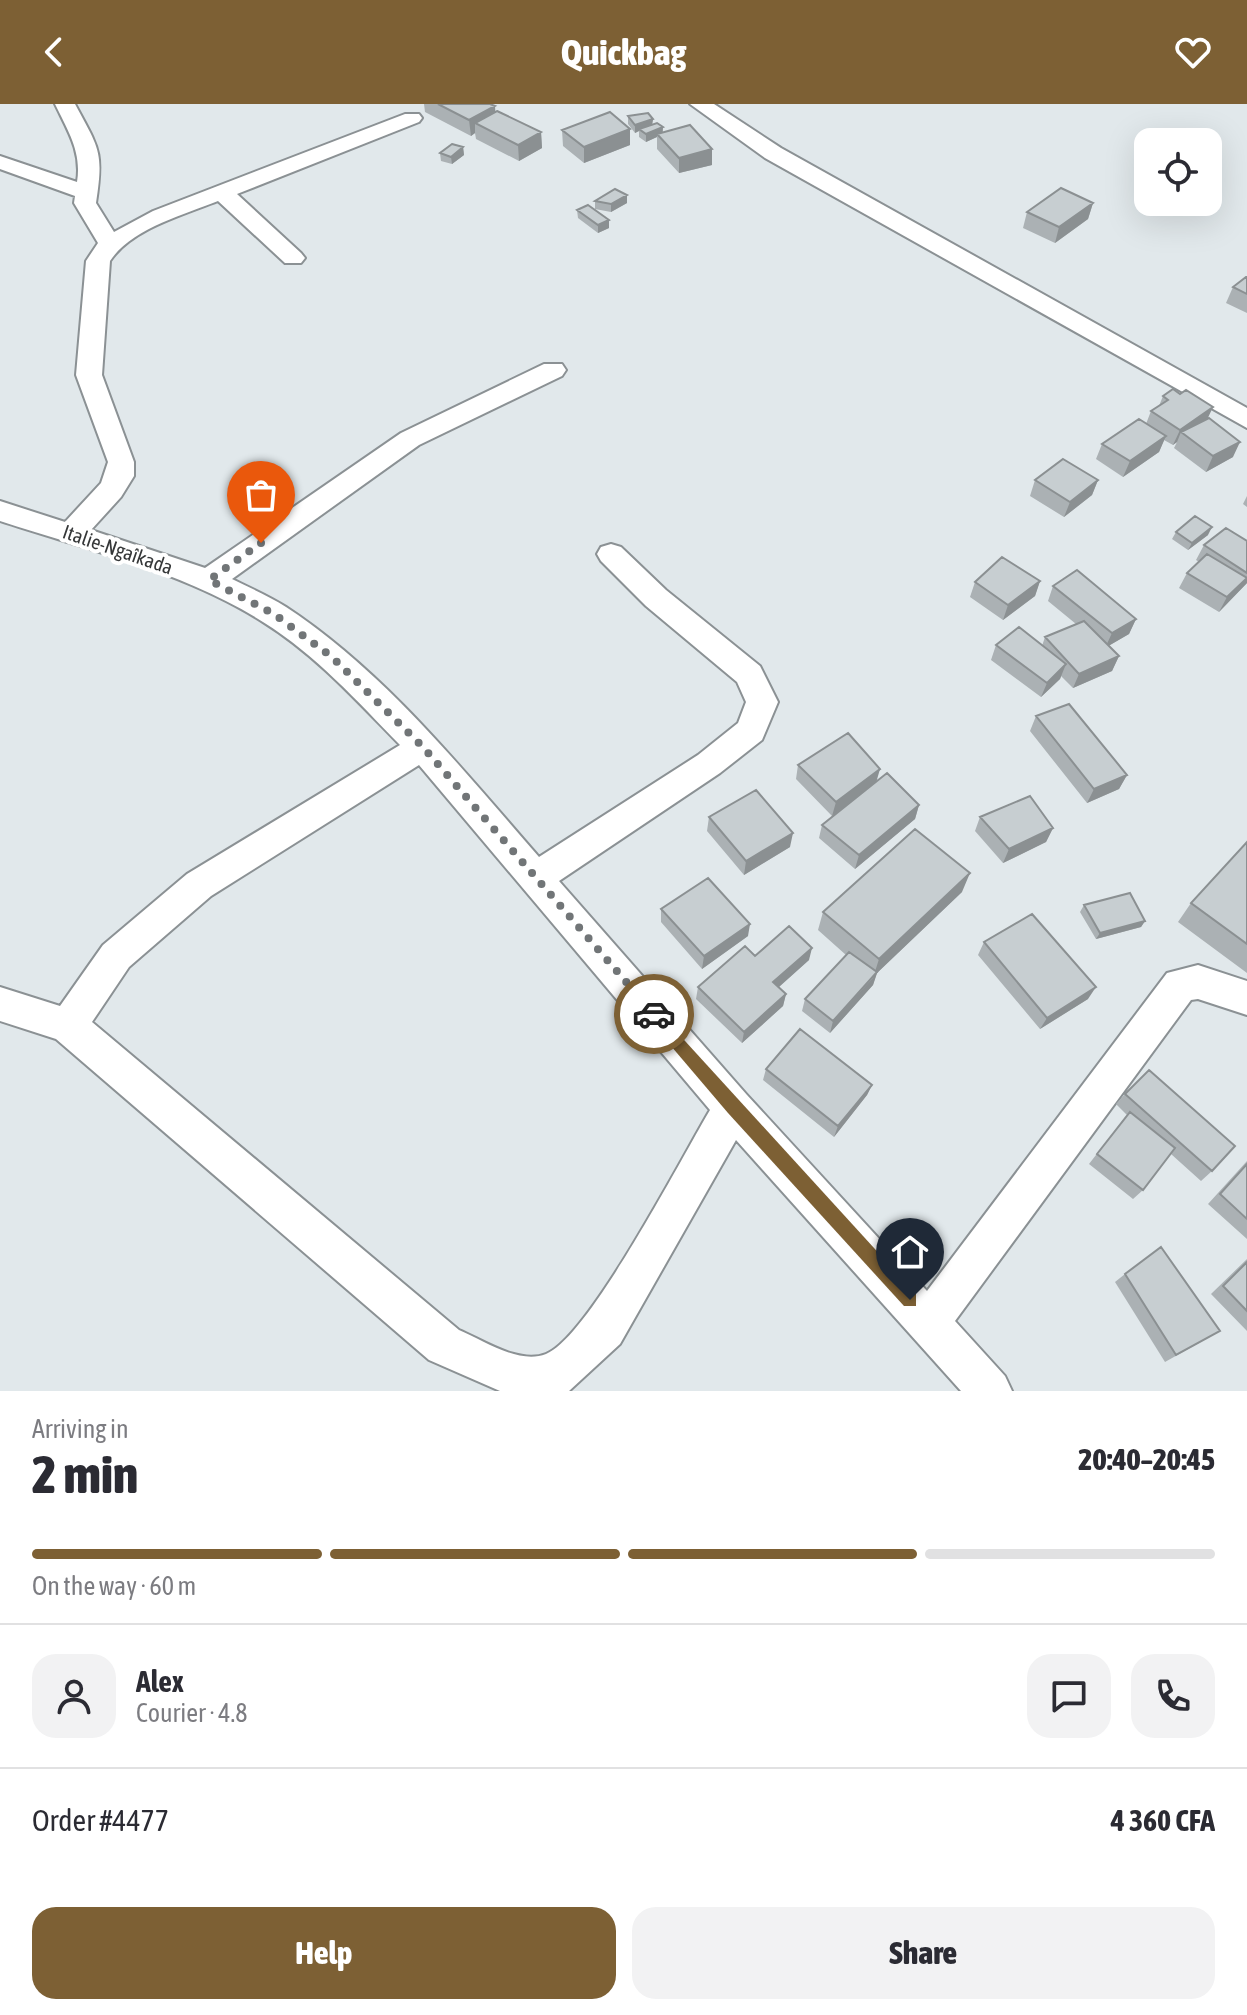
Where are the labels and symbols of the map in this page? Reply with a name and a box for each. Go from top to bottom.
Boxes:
pin [227,461,295,543]
street label: Italie-Ngaîkada [60,519,176,579]
courier [614,974,694,1054]
pin [876,1218,944,1300]

